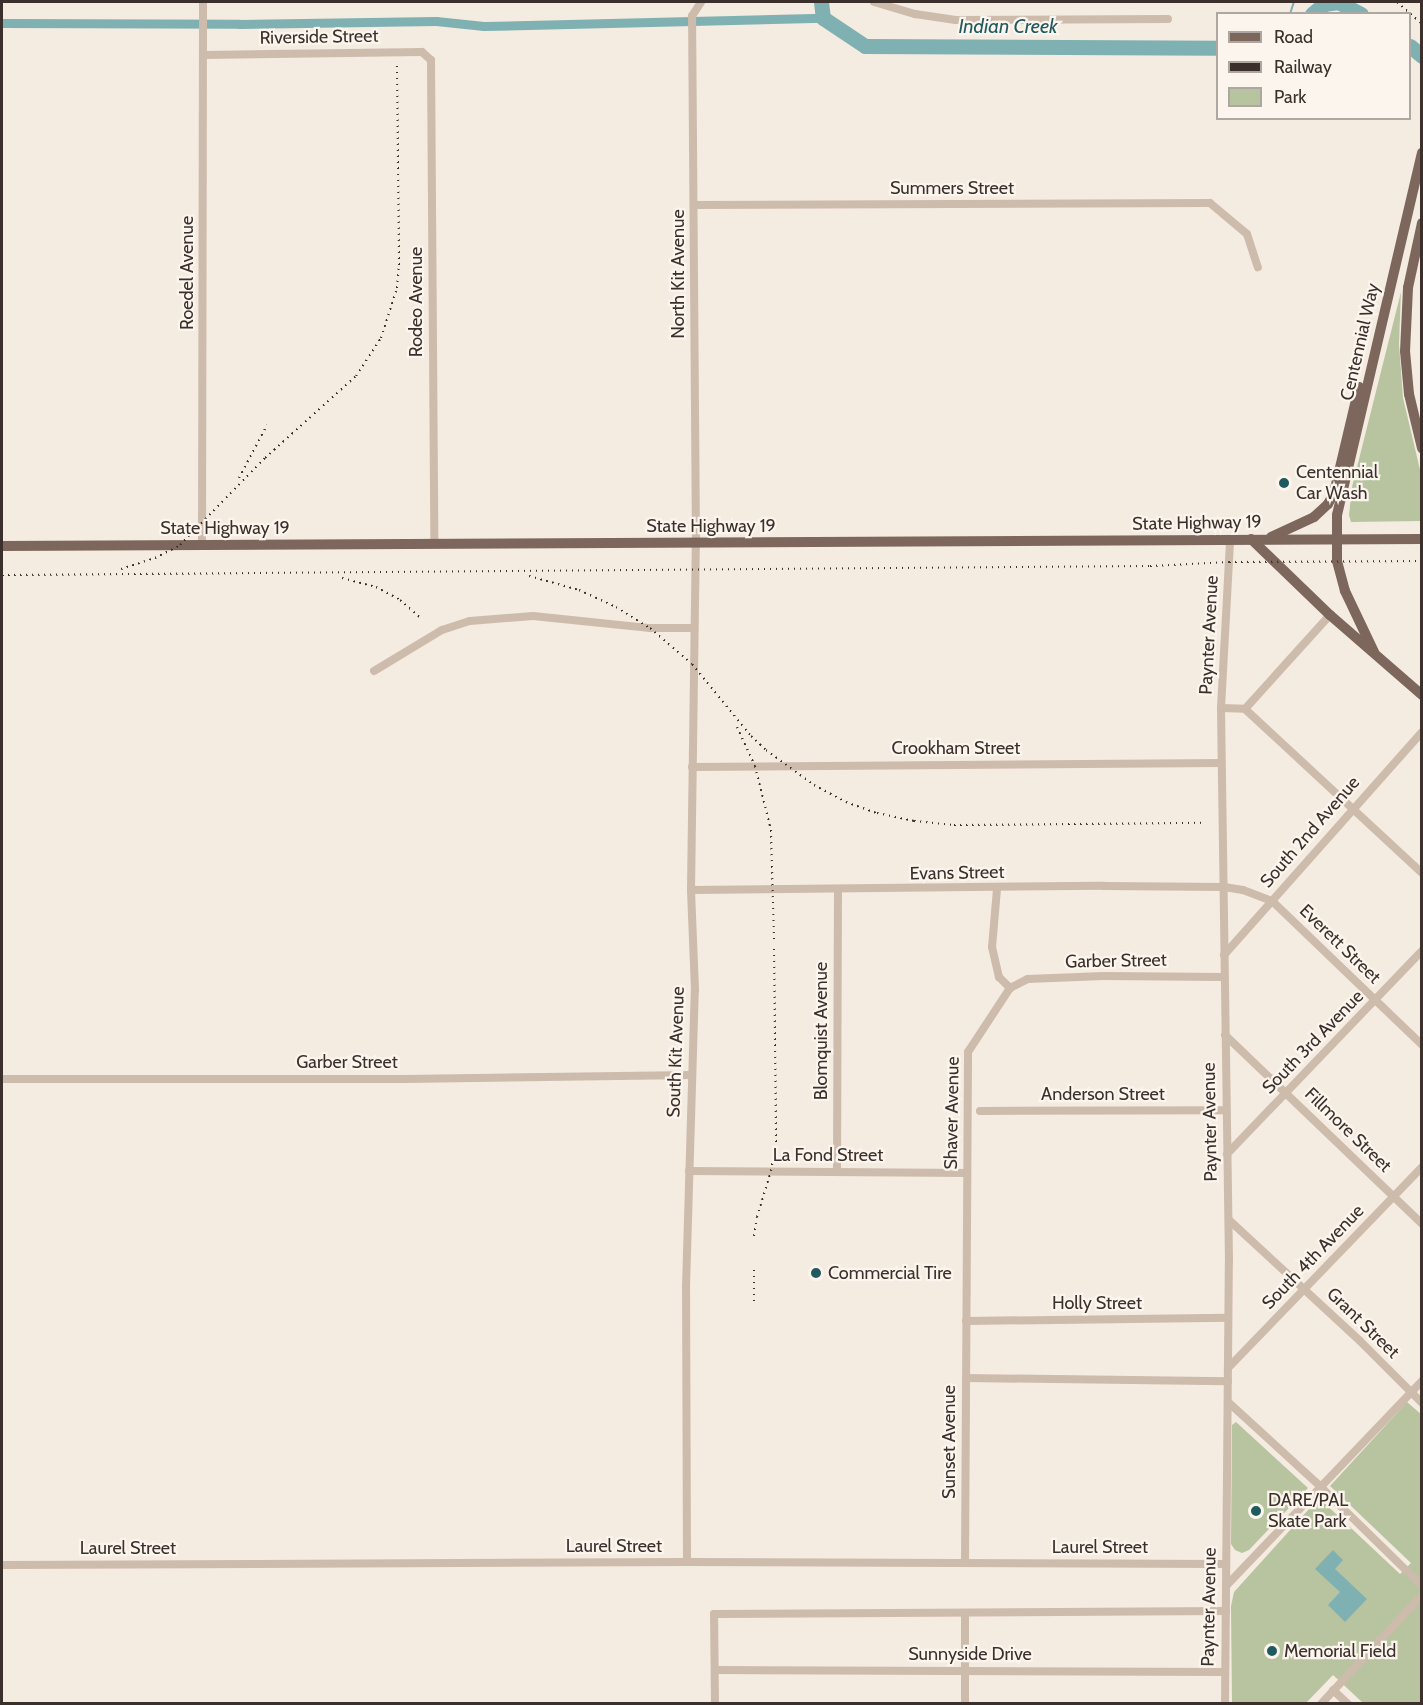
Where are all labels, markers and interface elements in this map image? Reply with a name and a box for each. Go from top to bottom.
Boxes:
legend [1216,12,1411,120]
water label: Indian Creek [958,14,1058,38]
street label: Riverside Street [259,25,379,49]
text: Road [1274,26,1313,48]
text: Railway [1274,56,1332,78]
text: Park [1274,86,1306,108]
street label: Summers Street [890,177,1014,199]
street label: North Kit Avenue [667,209,689,339]
street label: Roedel Avenue [176,216,198,330]
street label: Rodeo Avenue [405,247,427,357]
street label: Centennial Way [1336,281,1384,403]
place label: Centennial Car Wash [1296,462,1378,504]
marker: Centennial Car Wash [1277,476,1291,490]
street label: State Highway 19 [1132,511,1262,535]
street label: State Highway 19 [646,515,776,537]
street label: State Highway 19 [160,517,290,539]
street label: Paynter Avenue [1195,575,1223,695]
street label: Crookham Street [892,737,1020,759]
street label: South 2nd Avenue [1256,772,1364,892]
street label: Evans Street [909,861,1005,885]
street label: Everett Street [1295,900,1385,988]
street label: Garber Street [1065,949,1167,973]
street label: Blomquist Avenue [810,962,832,1100]
street label: South Kit Avenue [663,986,689,1118]
street label: South 3rd Avenue [1258,986,1368,1098]
street label: Garber Street [296,1051,398,1073]
street label: Shaver Avenue [940,1056,964,1170]
street label: Paynter Avenue [1198,1062,1222,1182]
street label: Anderson Street [1041,1083,1165,1105]
street label: Fillmore Street [1300,1083,1396,1177]
street label: La Fond Street [773,1144,883,1166]
street label: South 4th Avenue [1258,1200,1368,1314]
place label: Commercial Tire [828,1262,952,1284]
marker: Commercial Tire [809,1266,823,1280]
street label: Grant Street [1322,1283,1404,1363]
street label: Holly Street [1052,1292,1142,1314]
street label: Sunset Avenue [938,1385,960,1499]
place label: DARE/PAL Skate Park [1268,1490,1348,1532]
marker: DARE/PAL Skate Park [1249,1504,1263,1518]
street label: Laurel Street [566,1535,662,1557]
street label: Laurel Street [1052,1536,1148,1558]
street label: Laurel Street [80,1537,176,1559]
street label: Paynter Avenue [1197,1547,1221,1667]
place label: Memorial Field [1284,1640,1396,1662]
street label: Sunnyside Drive [908,1643,1032,1665]
marker: Memorial Field [1265,1644,1279,1658]

